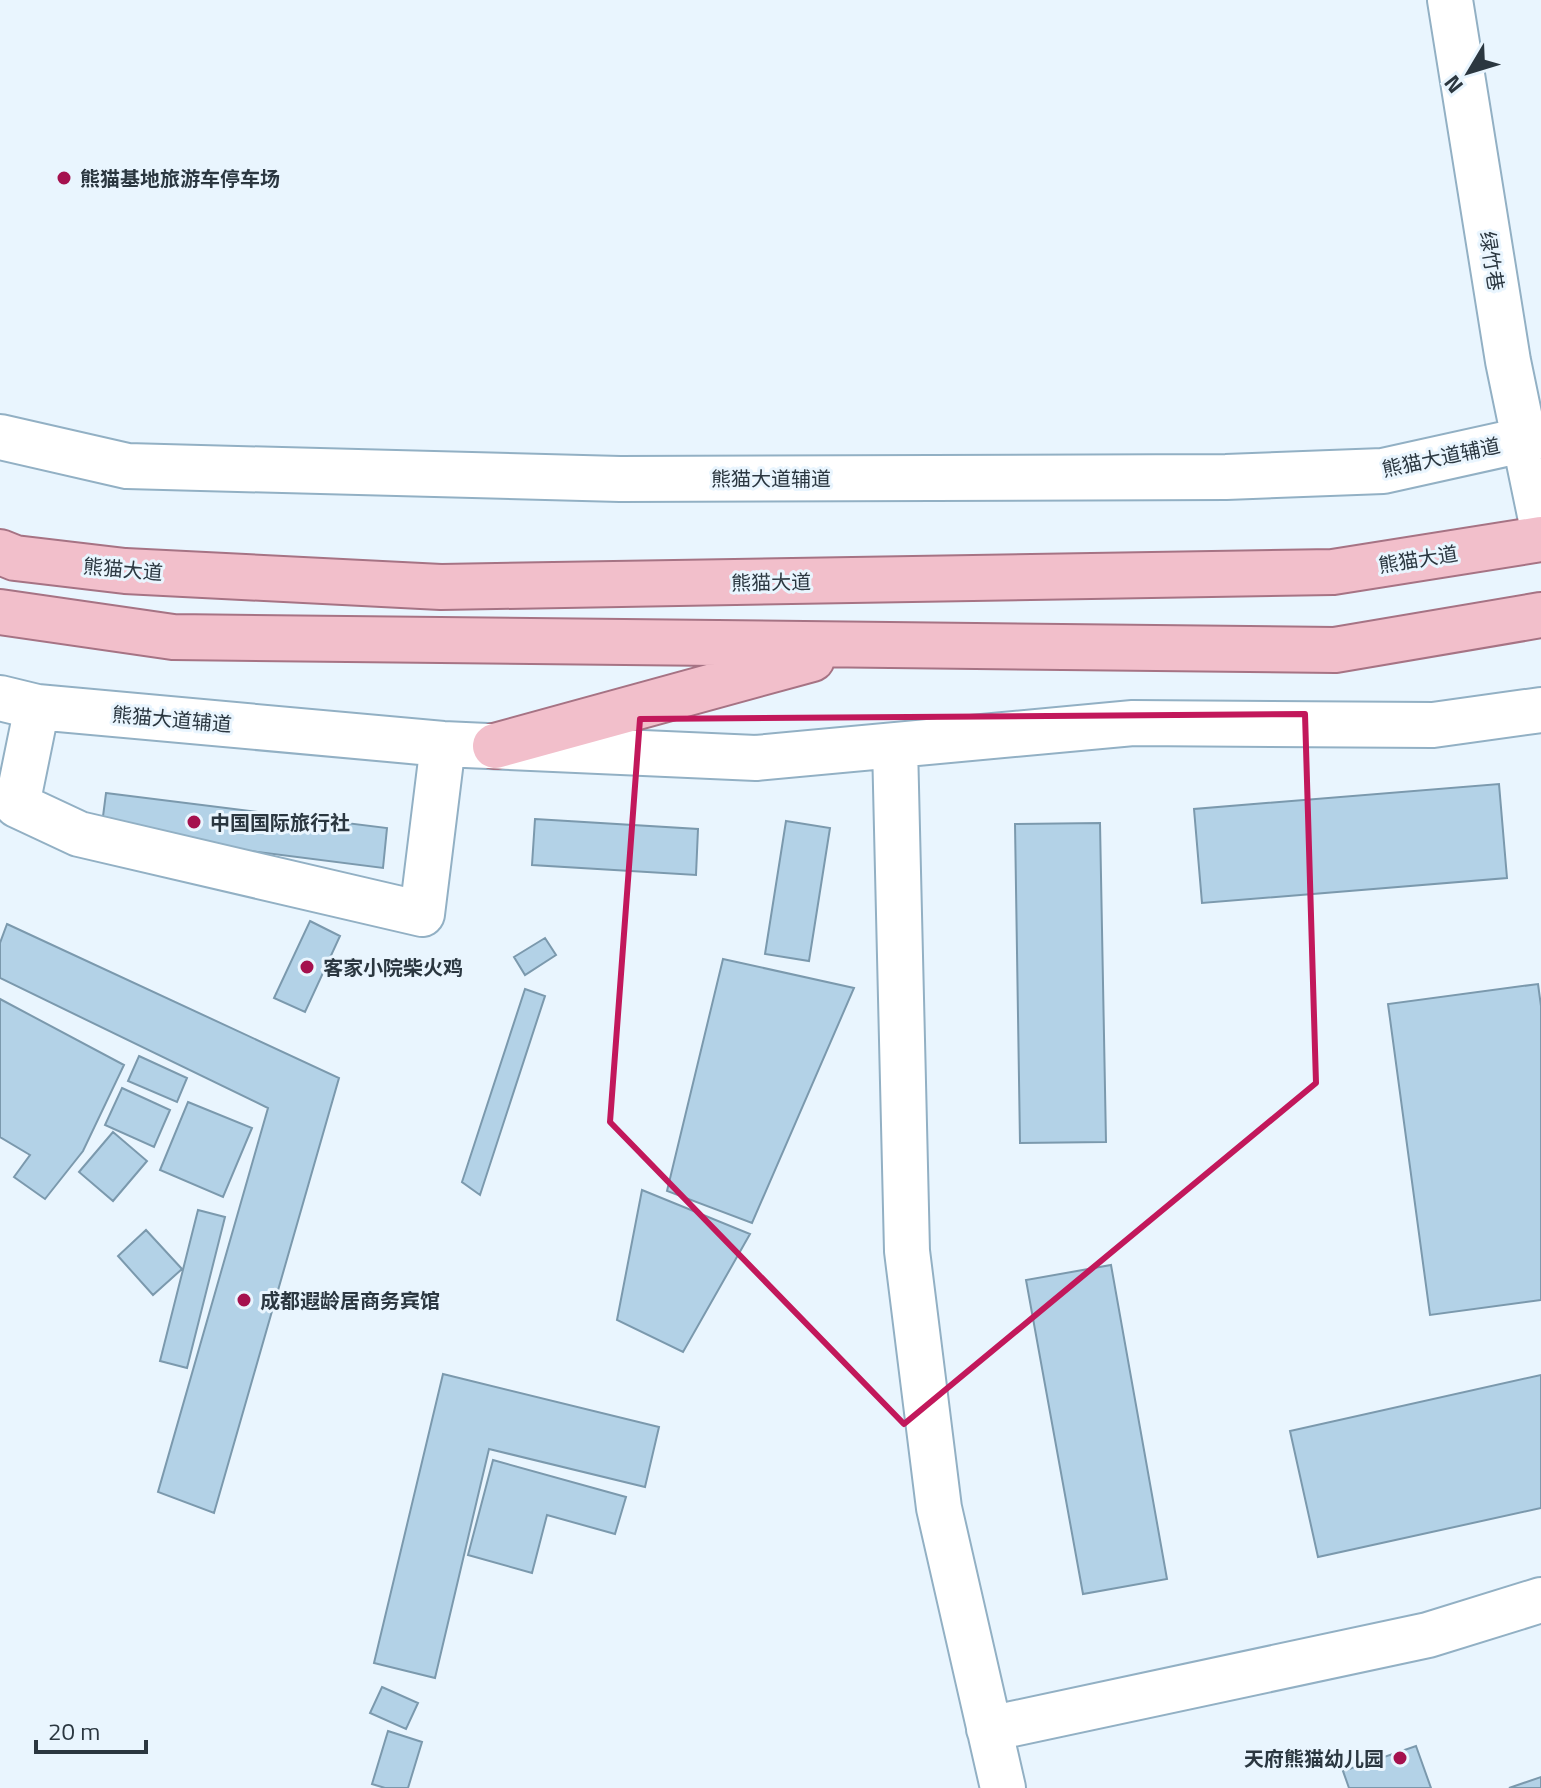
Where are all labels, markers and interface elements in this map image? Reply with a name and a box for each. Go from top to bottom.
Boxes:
north arrow [1429,32,1509,112]
text: N [1435,68,1471,101]
place label: 熊猫基地旅游车停车场 [80,163,280,194]
marker: 熊猫基地旅游车停车场 [55,169,73,187]
street label: 绿竹巷 [1472,229,1512,293]
street label: 熊猫大道辅道 [1379,429,1503,485]
street label: 熊猫大道辅道 [711,463,831,494]
street label: 熊猫大道 [1376,537,1460,581]
street label: 熊猫大道 [82,550,164,588]
street label: 熊猫大道 [731,566,811,598]
street label: 熊猫大道辅道 [111,698,233,740]
place label: 中国国际旅行社 [210,807,350,838]
marker: 中国国际旅行社 [185,813,203,831]
place label: 客家小院柴火鸡 [323,952,463,983]
marker: 客家小院柴火鸡 [298,958,316,976]
place label: 成都遐龄居商务宾馆 [260,1285,440,1316]
marker: 成都遐龄居商务宾馆 [235,1291,253,1309]
scale bar [36,1704,146,1754]
text: 20 m [48,1713,100,1749]
place label: 天府熊猫幼儿园 [1244,1743,1384,1774]
marker: 天府熊猫幼儿园 [1391,1749,1409,1767]

